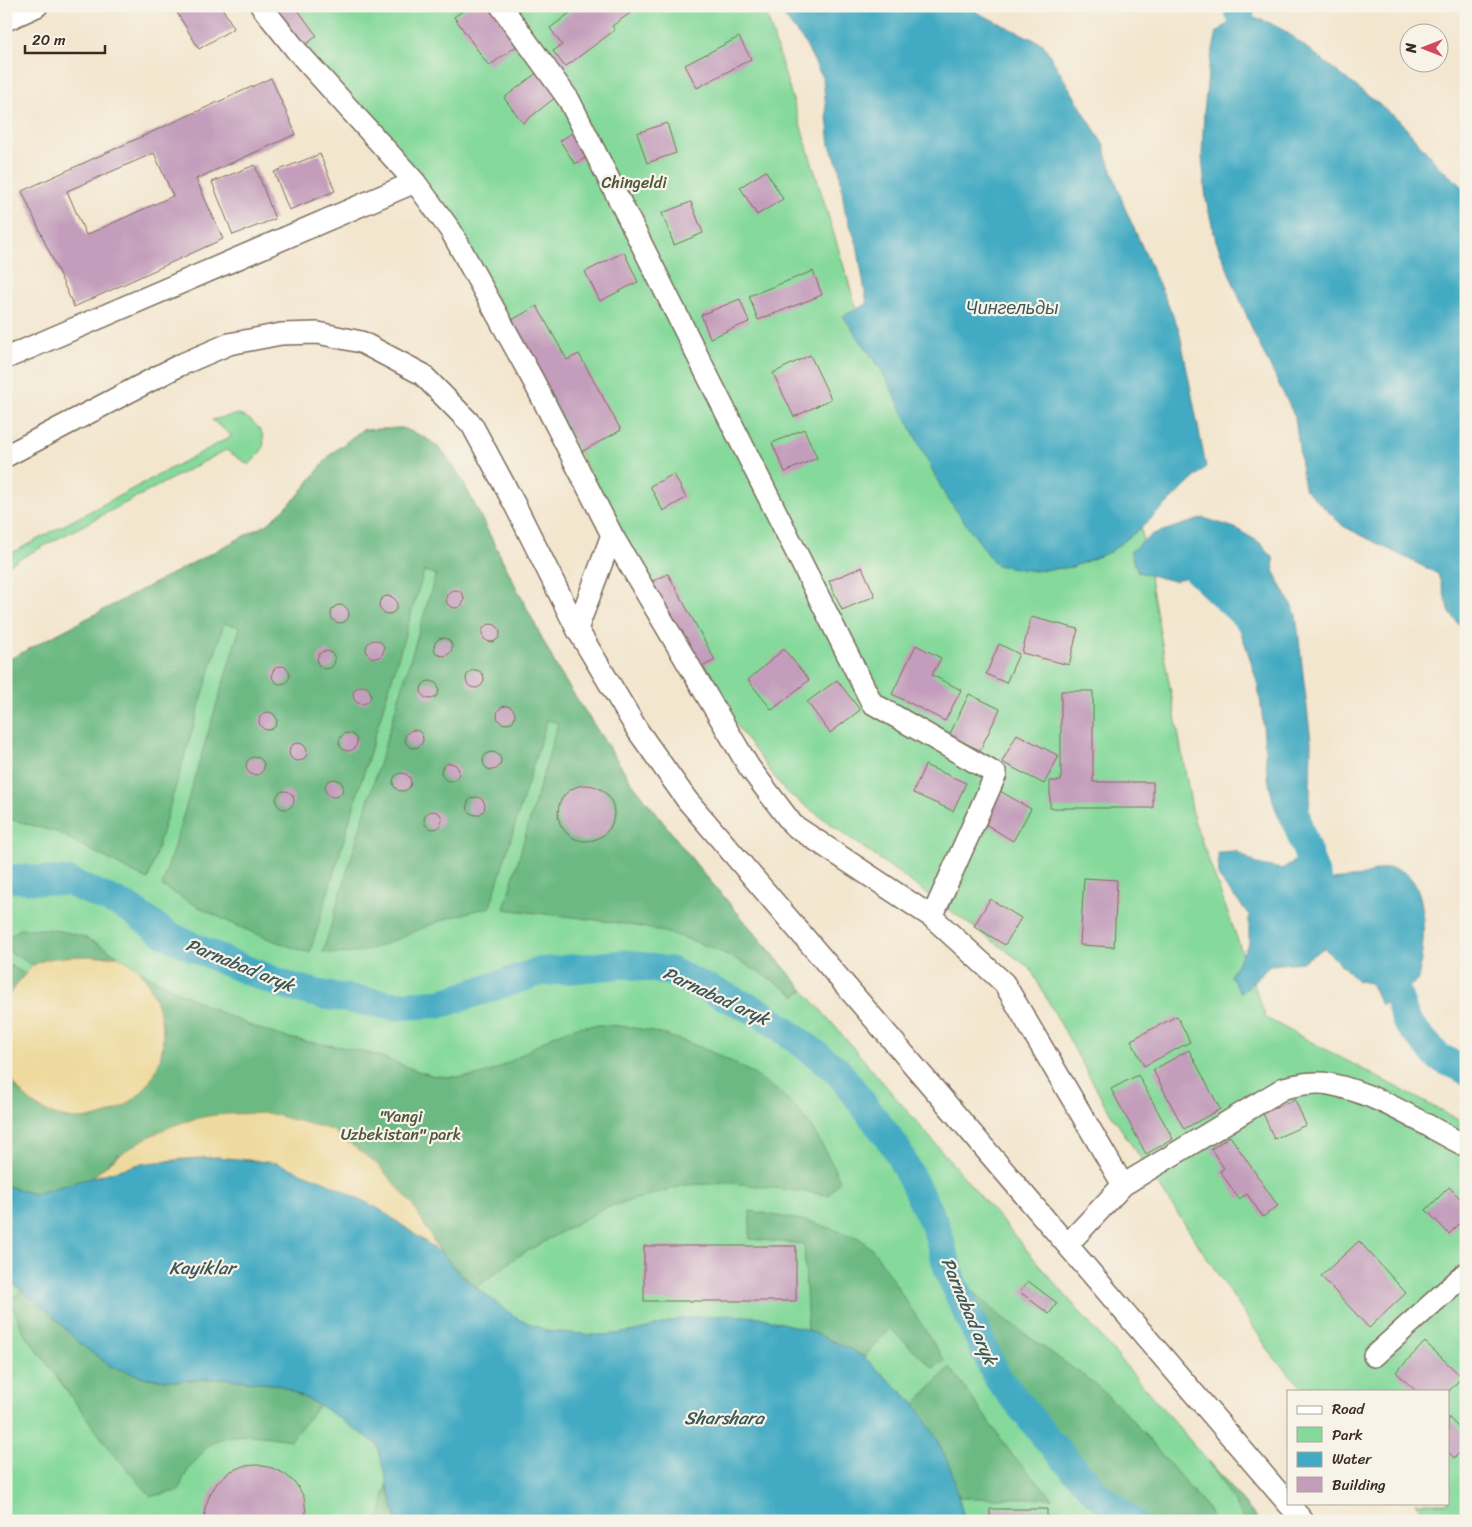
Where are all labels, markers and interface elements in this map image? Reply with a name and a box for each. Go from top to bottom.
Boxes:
scale bar [25,22,105,54]
north arrow [1400,22,1450,72]
text: 20 m [32,27,66,53]
text: N [1399,43,1424,54]
park label: Chingeldi [601,168,667,197]
water label: Чингельды [966,292,1058,324]
water label: Parnabad aryk [181,929,301,1002]
water label: Parnabad aryk [658,957,777,1036]
park label: "Yangi Uzbekistan" park [341,1102,461,1149]
water label: Kayiklar [169,1252,238,1284]
water label: Parnabad aryk [932,1252,1007,1372]
legend [1287,1390,1450,1504]
text: Road [1332,1396,1365,1422]
water label: Sharshara [684,1402,766,1434]
text: Park [1332,1422,1363,1448]
text: Water [1332,1446,1372,1472]
text: Building [1332,1472,1386,1498]

